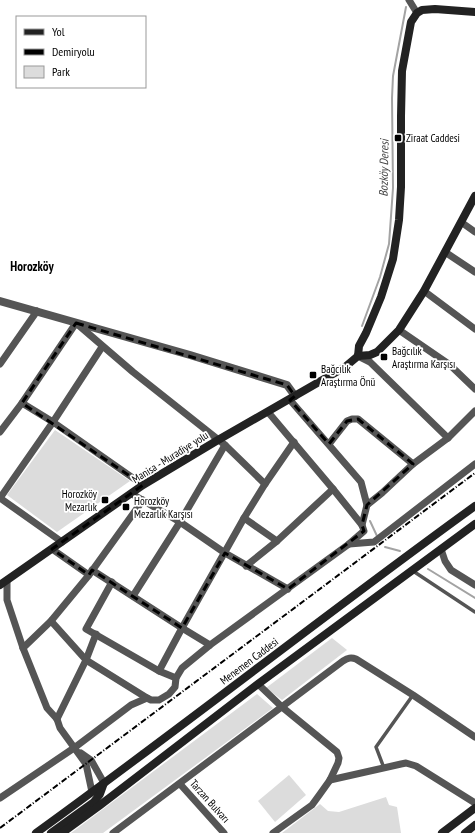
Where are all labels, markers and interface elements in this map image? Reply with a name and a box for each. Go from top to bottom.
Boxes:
legend [16,16,146,88]
text: Yol [52,24,65,39]
text: Demiryolu [52,44,95,59]
text: Park [52,64,70,79]
place label: Ziraat Caddesi [406,131,460,145]
marker: Ziraat Caddesi [393,133,403,143]
water label: Bozköy Deresi [375,138,392,197]
district label: Horozköy [10,258,54,275]
place label: Bağcılık Araştırma Karşısı [392,344,455,371]
marker: Bağcılık Araştırma Karşısı [379,352,389,362]
place label: Bağcılık Araştırma Önü [321,362,376,389]
marker: Bağcılık Araştırma Önü [308,370,318,380]
street label: Manisa - Muradiye yolu [129,428,211,486]
place label: Horozköy Mezarlık [62,487,98,514]
place label: Horozköy Mezarlık Karşısı [134,494,193,521]
marker: Horozköy Mezarlık [100,495,110,505]
marker: Horozköy Mezarlık Karşısı [121,502,131,512]
street label: Menemen Caddesi [217,635,281,687]
street label: Tarzan Bulvarı [187,776,233,826]

